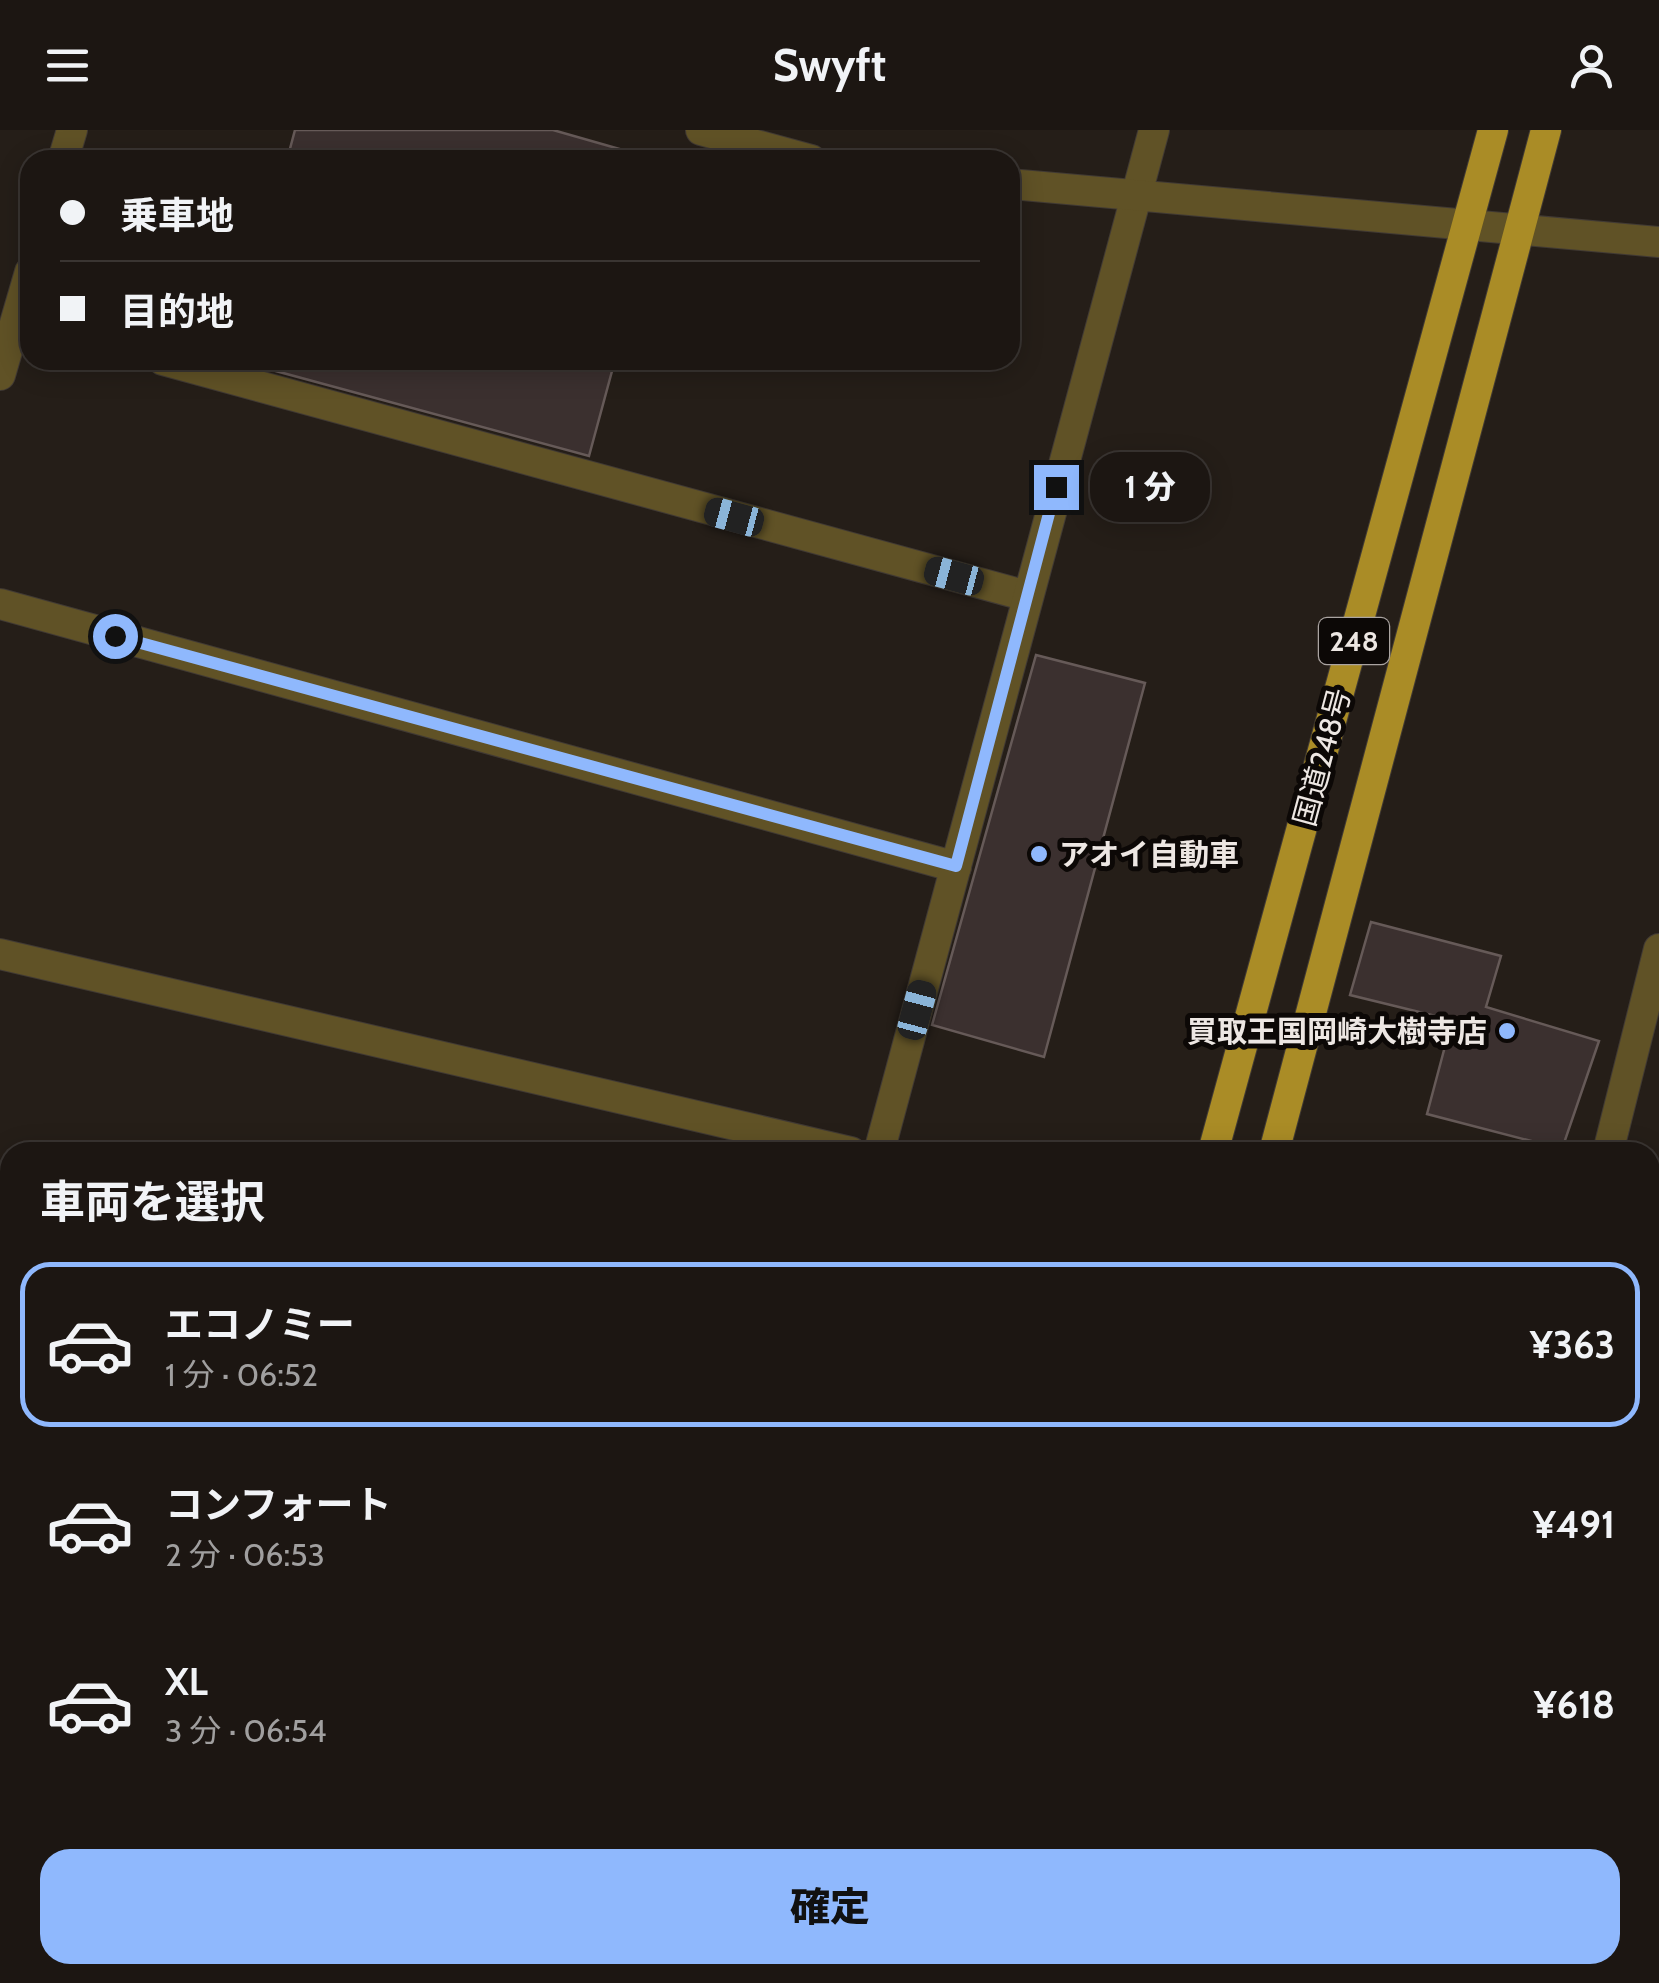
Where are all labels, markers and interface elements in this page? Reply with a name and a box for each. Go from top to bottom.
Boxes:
icon: menu [40,38,95,93]
text: Swyft [773,38,886,92]
icon: person [1564,38,1619,93]
text: 乗車地 [120,192,234,239]
text: 目的地 [120,288,234,335]
callout: 1 分 [1091,452,1211,522]
route end [1034,465,1079,510]
text: 1 分 [1124,467,1176,506]
car [701,495,767,539]
car [921,554,987,598]
route start [93,614,138,659]
road number: 248 [1319,618,1389,664]
street label: 国道248号 [1286,684,1358,830]
place label: アオイ自動車 [1059,836,1239,873]
marker: アオイ自動車 [1028,843,1050,865]
car [895,977,939,1043]
place label: 買取王国岡崎大樹寺店 [1187,1013,1487,1050]
marker: 買取王国岡崎大樹寺店 [1496,1020,1518,1042]
text: 車両を選択 [40,1175,265,1229]
icon: car [45,1300,135,1390]
text: エコノミー [165,1301,355,1348]
text: ¥363 [1530,1321,1615,1368]
text: 1 分 · 06:52 [165,1355,318,1394]
icon: car [45,1480,135,1570]
text: コンフォート [165,1481,392,1528]
text: ¥491 [1533,1501,1615,1548]
text: 2 分 · 06:53 [165,1535,325,1574]
text: XL [165,1658,208,1705]
icon: car [45,1660,135,1750]
text: ¥618 [1534,1681,1615,1728]
text: 3 分 · 06:54 [165,1711,327,1750]
button: 確定 [40,1849,1620,1964]

